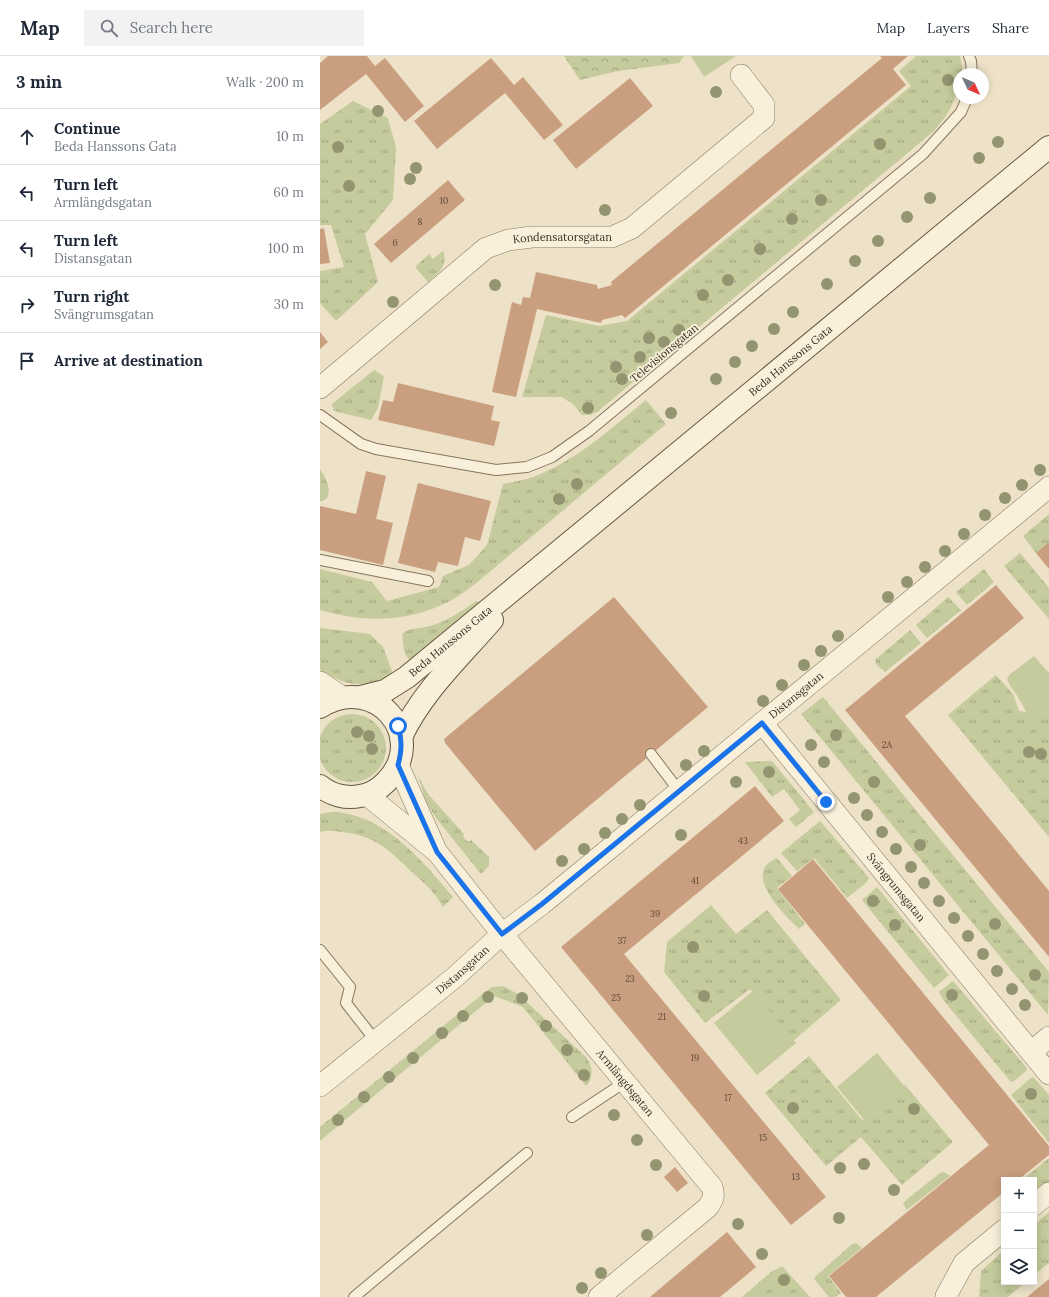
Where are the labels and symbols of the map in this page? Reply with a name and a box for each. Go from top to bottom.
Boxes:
north arrow [953,68,989,104]
house number: 10 [440,195,449,206]
house number: 8 [417,216,423,227]
street label: Kondensatorsgatan [512,230,612,246]
house number: 6 [392,237,398,248]
street label: Televisionsgatan [627,320,701,386]
street label: Beda Hanssons Gata [746,322,835,399]
street label: Beda Hanssons Gata [406,603,495,680]
street label: Distansgatan [766,668,826,722]
route start [389,717,407,735]
house number: 2A [882,739,893,750]
route end [817,793,835,811]
house number: 43 [738,835,748,846]
street label: Svängrumsgatan [864,850,929,925]
house number: 41 [691,875,699,886]
house number: 39 [650,908,660,919]
house number: 37 [618,935,626,946]
street label: Distansgatan [433,942,492,997]
house number: 23 [625,973,635,984]
house number: 25 [611,992,621,1003]
house number: 21 [658,1011,666,1022]
street label: Armlängdsgatan [593,1045,657,1119]
house number: 19 [691,1052,699,1063]
house number: 17 [724,1092,732,1103]
house number: 15 [759,1132,767,1143]
house number: 13 [792,1171,800,1182]

